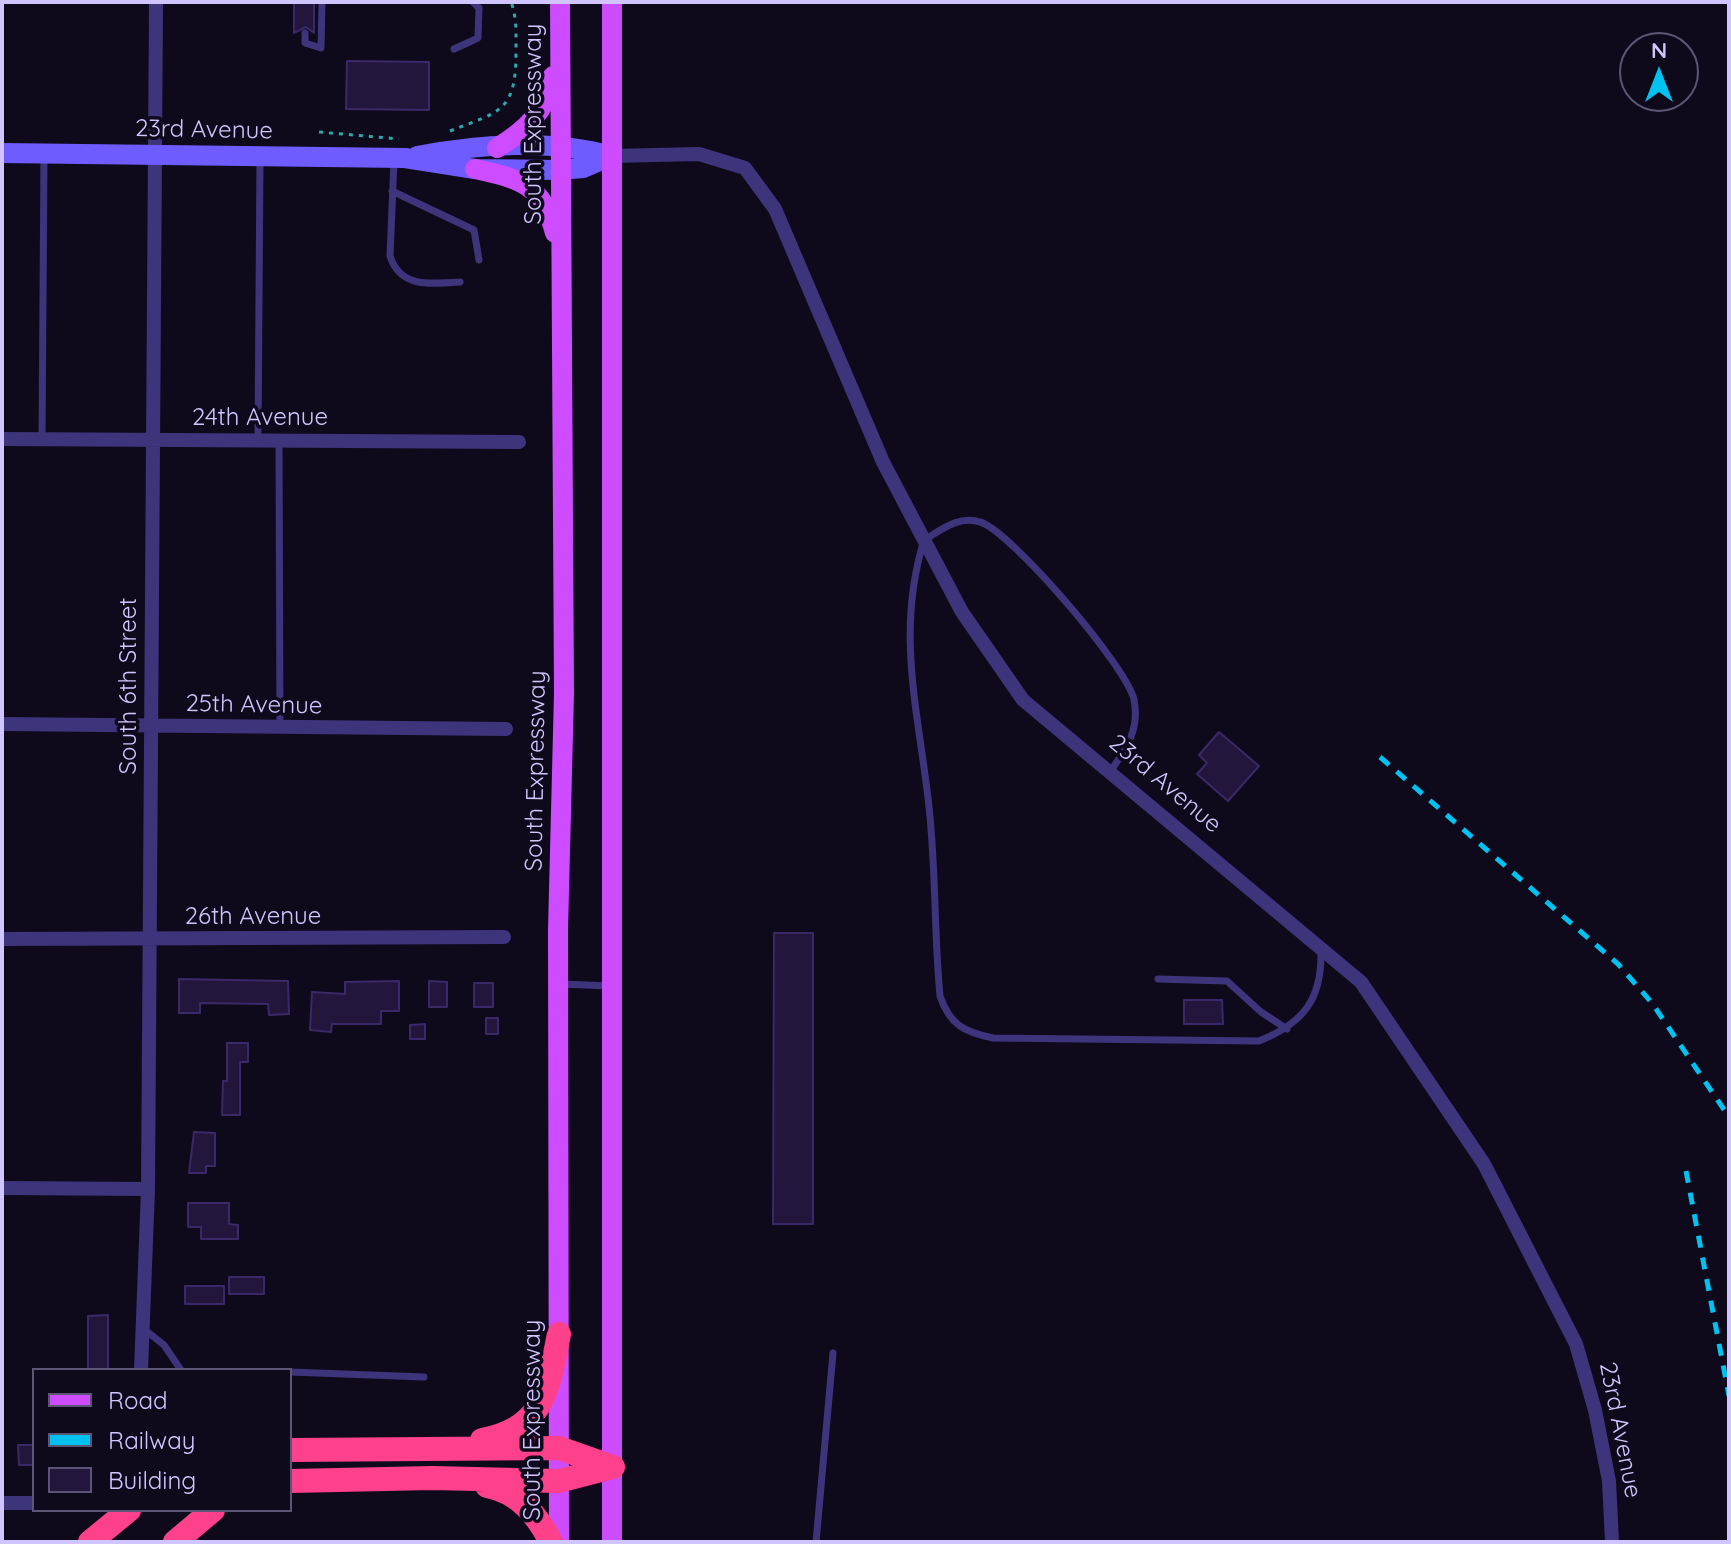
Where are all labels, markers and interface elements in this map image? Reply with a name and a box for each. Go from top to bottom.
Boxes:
street label: South Expressway [520,24,548,224]
north arrow [1619,32,1699,112]
text: N [1651,36,1667,64]
street label: 23rd Avenue [135,114,273,146]
street label: 24th Avenue [192,404,328,432]
street label: South 6th Street [115,598,143,774]
street label: South Expressway [520,670,552,872]
street label: 25th Avenue [185,689,323,721]
street label: 23rd Avenue [1103,729,1227,839]
street label: 26th Avenue [185,903,321,931]
street label: South Expressway [519,1320,547,1520]
street label: 23rd Avenue [1593,1360,1647,1500]
legend [32,1368,292,1512]
text: Road [108,1385,168,1415]
text: Railway [108,1425,195,1455]
text: Building [108,1465,196,1495]

